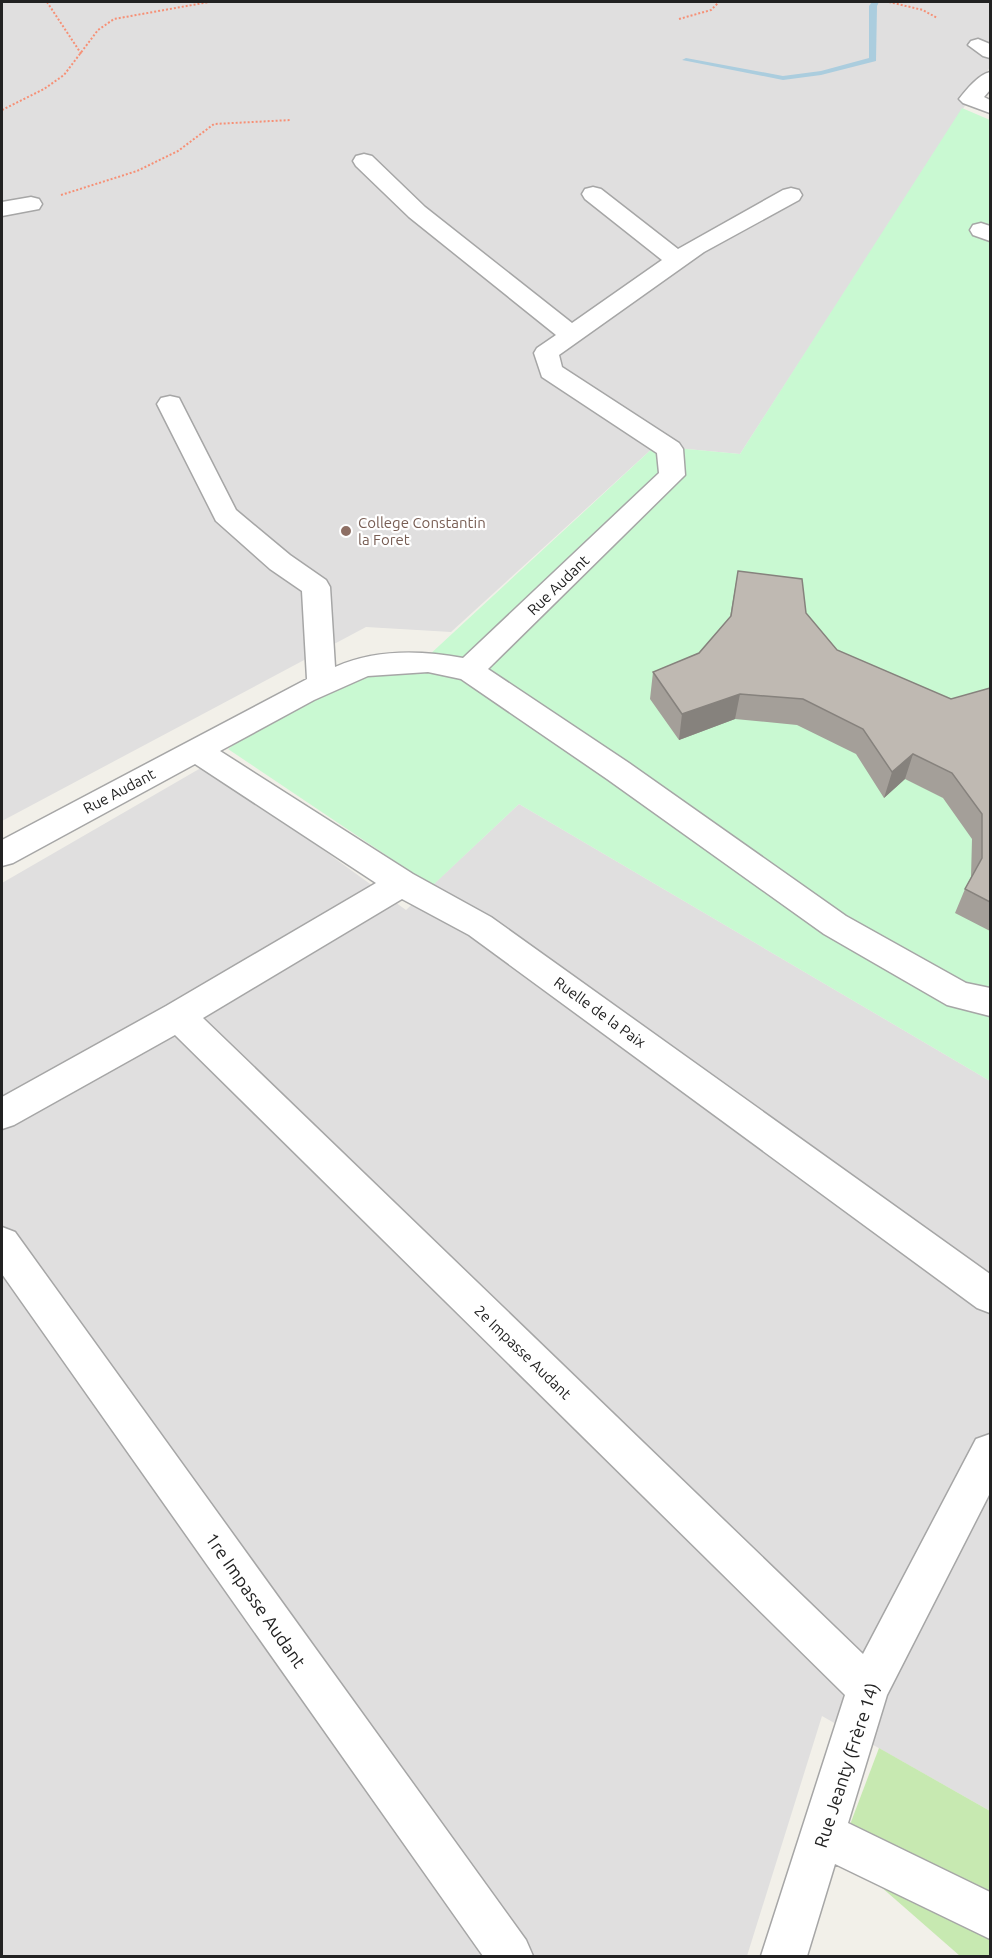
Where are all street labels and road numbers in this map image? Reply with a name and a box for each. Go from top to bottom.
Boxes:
street label: Rue Audant [524,551,592,619]
street label: Rue Audant [80,765,158,817]
street label: Ruelle de la Paix [551,973,649,1051]
street label: 2e Impasse Audant [471,1302,575,1402]
street label: 1re Impasse Audant [202,1529,310,1671]
street label: Rue Jeanty (Frère 14) [810,1680,883,1850]

